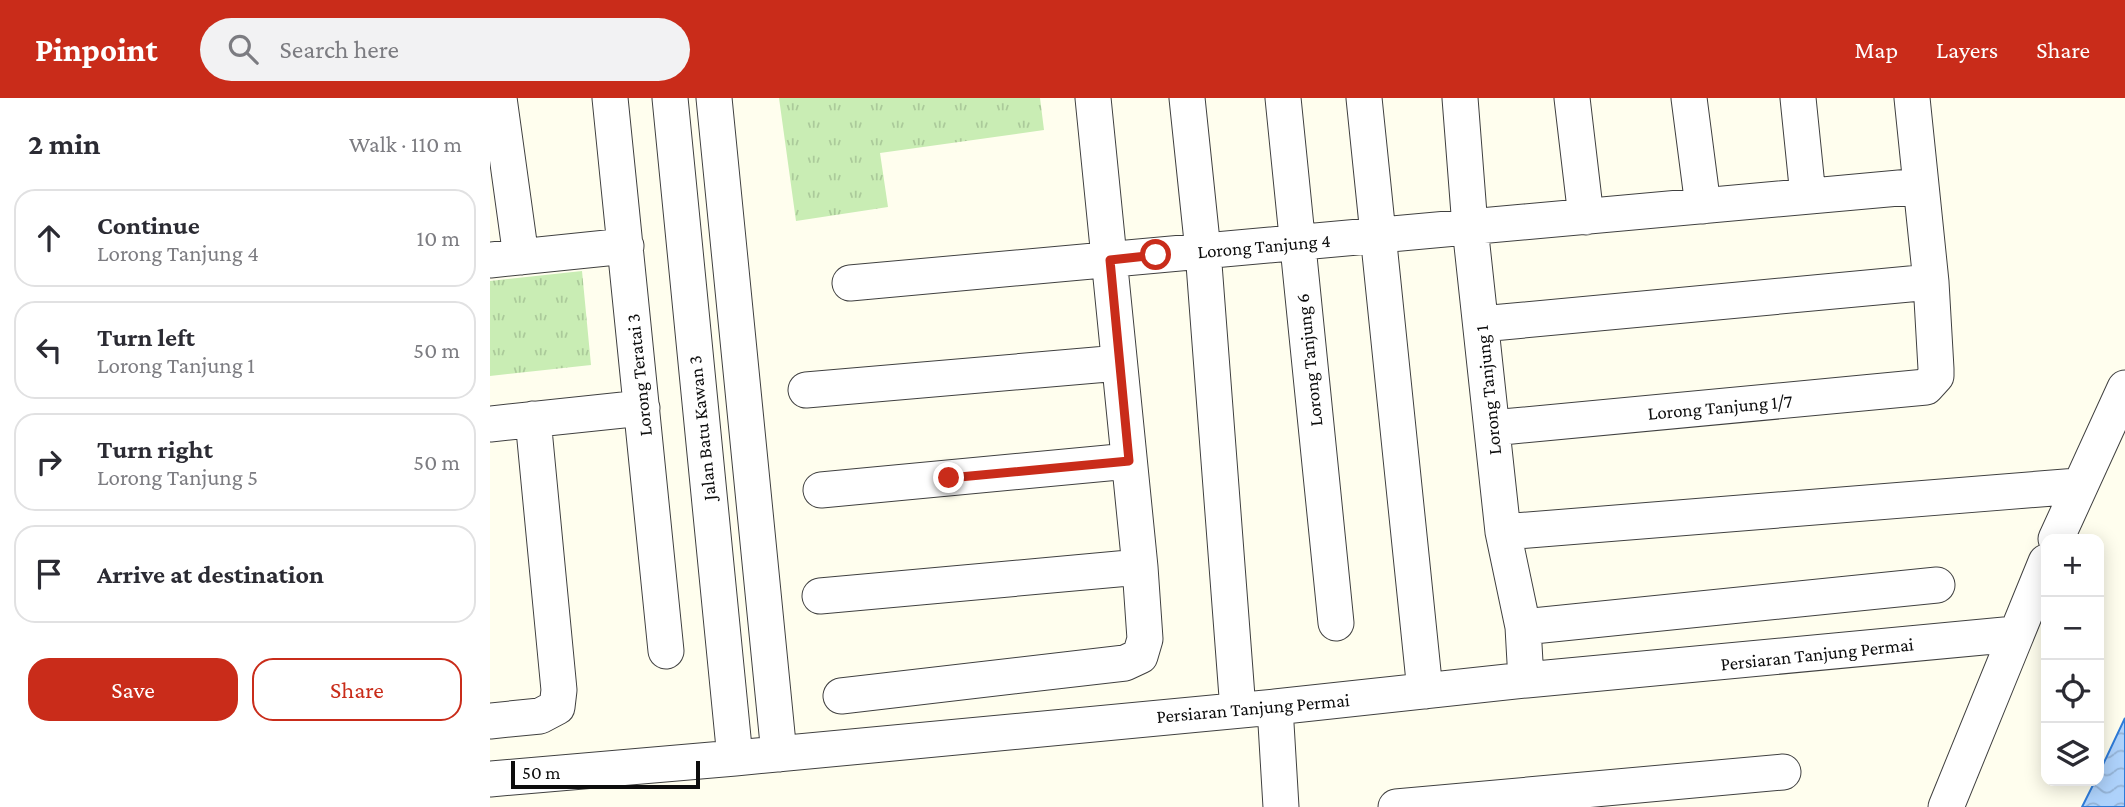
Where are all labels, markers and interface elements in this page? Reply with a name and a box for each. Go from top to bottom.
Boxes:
search box [200,18,690,81]
icon: search [224,30,262,68]
text: Pinpoint [35,31,158,68]
text: Search here [280,35,399,64]
text: Map [1854,36,1898,63]
text: Layers [1936,36,1998,63]
text: Share [2036,36,2090,63]
text: 2 min [28,127,100,160]
text: Walk · 110 m [349,131,462,157]
text: Continue [97,211,200,240]
icon: ahead [30,219,68,257]
text: 10 m [417,225,460,251]
street label: Lorong Tanjung 4 [1196,230,1332,263]
route start [1140,239,1171,270]
text: Lorong Tanjung 4 [97,240,259,266]
street label: Lorong Tanjung 6 [1292,292,1327,428]
street label: Lorong Teratai 3 [622,313,656,437]
text: Turn left [97,323,195,352]
street label: Lorong Tanjung 1 [1471,324,1506,456]
icon: left [30,331,68,369]
text: 50 m [413,337,460,363]
text: Lorong Tanjung 1 [97,352,255,378]
street label: Jalan Batu Kawan 3 [684,354,720,504]
street label: Lorong Tanjung 1/7 [1647,390,1794,425]
text: Turn right [97,435,213,464]
icon: right [30,443,68,481]
text: 50 m [413,449,460,475]
route end [933,462,964,493]
text: Lorong Tanjung 5 [97,464,258,490]
map controls [2041,534,2104,786]
button: + [2041,534,2104,597]
icon: arrive [30,555,68,593]
text: Arrive at destination [97,560,324,589]
button: − [2041,597,2104,660]
street label: Persiaran Tanjung Permai [1719,633,1915,676]
button: Save [28,658,238,721]
button: Share [252,658,462,721]
button: locate [2041,660,2104,723]
street label: Persiaran Tanjung Permai [1155,689,1351,728]
button: layers [2041,723,2104,786]
scale bar [511,758,700,790]
text: 50 m [522,762,561,783]

